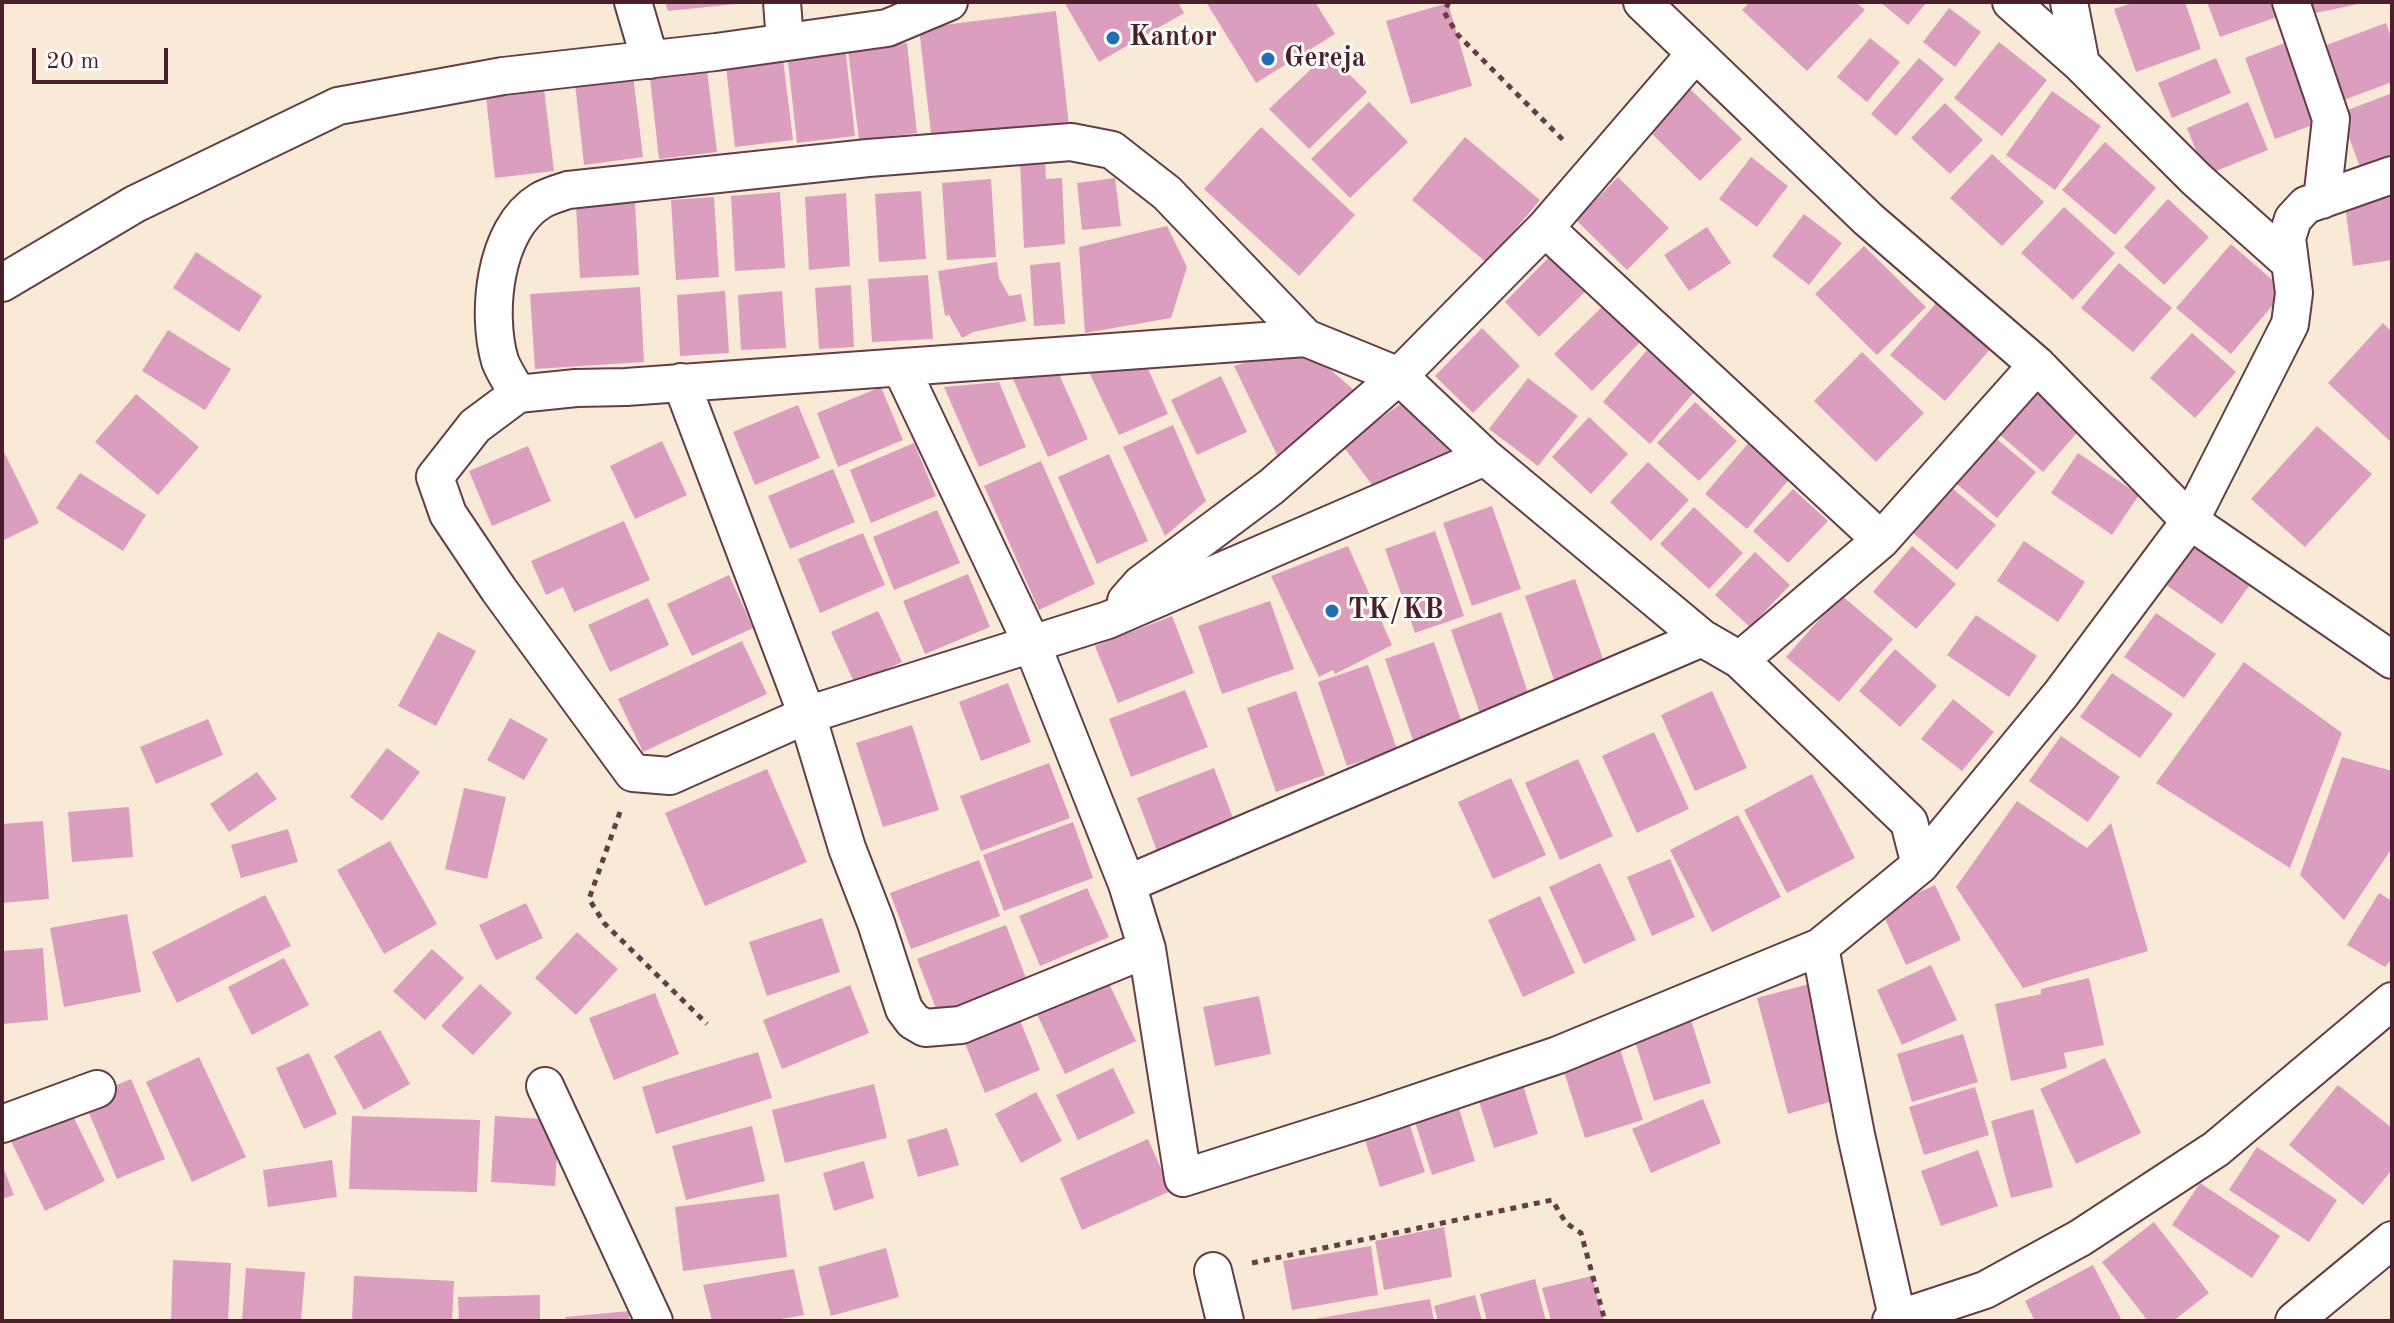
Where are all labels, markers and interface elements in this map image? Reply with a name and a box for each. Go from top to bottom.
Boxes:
place label: Kantor [1129,21,1217,55]
marker: Kantor [1104,29,1122,47]
scale bar [36,32,172,82]
place label: Gereja [1284,42,1366,76]
text: 20 m [46,50,100,74]
marker: Gereja [1259,50,1277,68]
place label: TK/KB [1348,594,1444,628]
marker: TK/KB [1323,602,1341,620]

